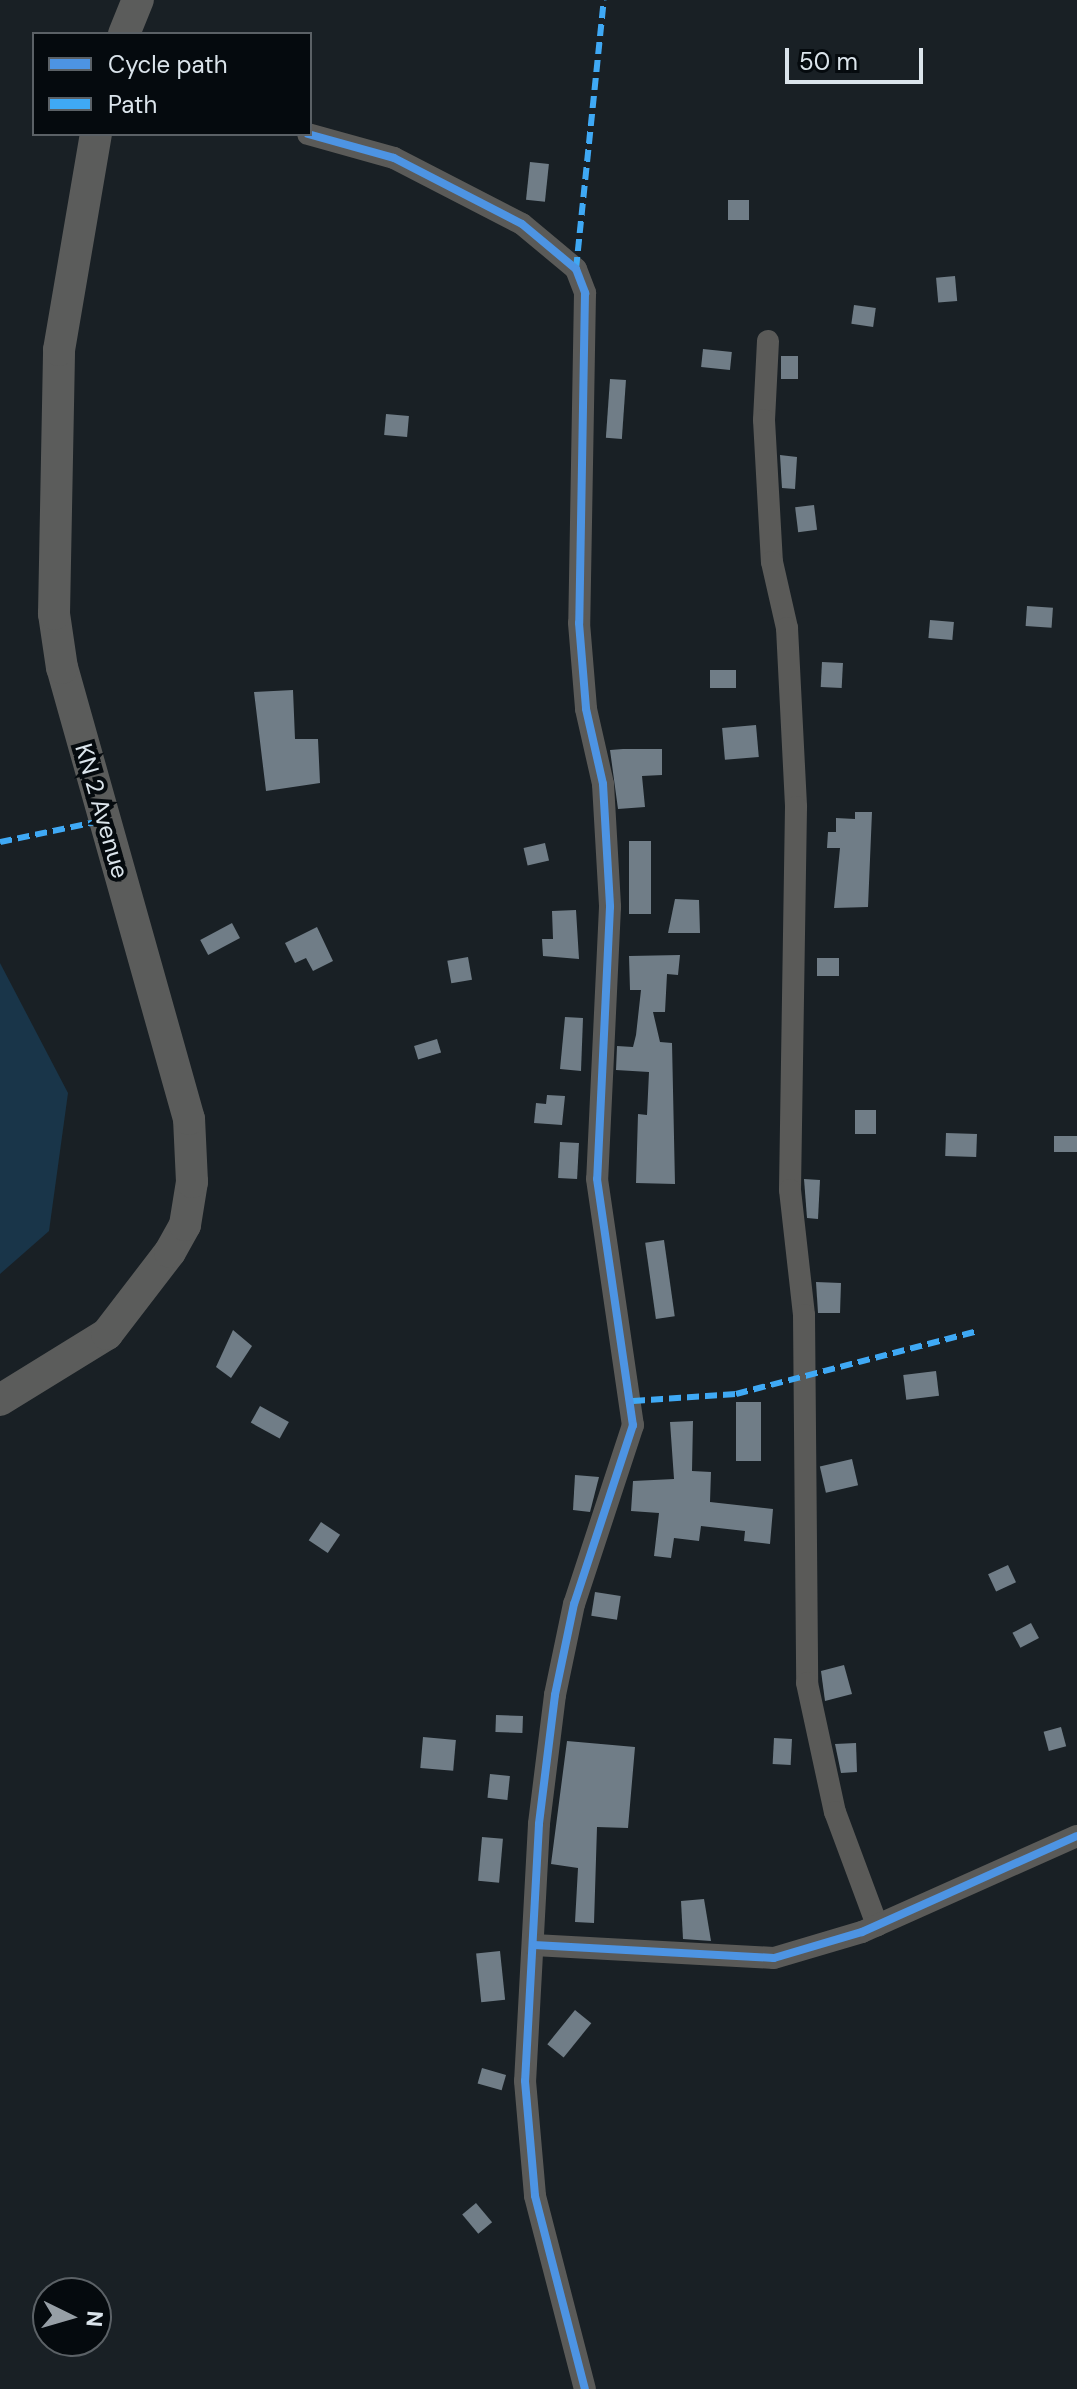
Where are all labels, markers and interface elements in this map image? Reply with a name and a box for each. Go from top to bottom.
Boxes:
legend [32,32,312,136]
scale bar [789,32,927,82]
text: 50 m [799,46,858,77]
text: Cycle path [108,49,227,80]
text: Path [108,89,157,120]
street label: KN 2 Avenue [69,740,135,882]
north arrow [32,2277,112,2357]
text: N [79,2310,110,2328]

